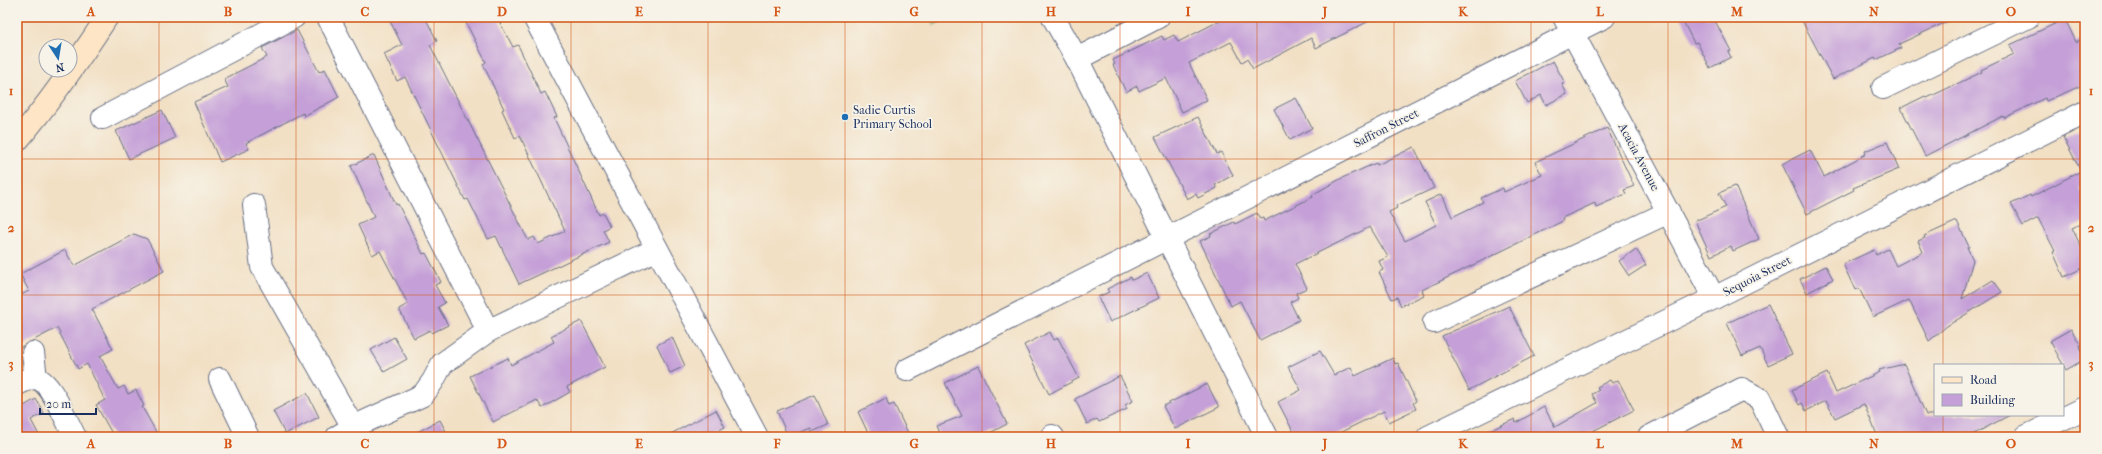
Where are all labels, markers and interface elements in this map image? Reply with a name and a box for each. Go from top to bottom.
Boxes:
text: A [86,4,96,19]
text: B [224,4,233,19]
text: C [361,4,370,19]
text: D [497,4,507,19]
text: E [635,4,643,19]
text: F [773,4,781,19]
text: G [909,4,919,19]
text: H [1046,4,1057,19]
text: I [1185,4,1191,19]
text: J [1321,4,1328,20]
text: K [1458,4,1469,19]
text: L [1596,4,1605,19]
text: M [1730,4,1743,19]
text: N [1869,4,1879,19]
text: O [2006,4,2016,19]
north arrow [38,38,78,78]
text: N [54,60,65,75]
text: 1 [9,83,14,98]
text: 1 [2089,83,2094,98]
place label: Sadie Curtis Primary School [853,103,933,131]
street label: Saffron Street [1351,105,1421,150]
marker: Sadie Curtis Primary School [840,112,850,122]
street label: Acacia Avenue [1615,120,1663,193]
text: 2 [8,220,15,235]
text: 2 [2088,220,2095,235]
street label: Sequoia Street [1721,253,1794,299]
text: 3 [8,356,14,372]
text: 3 [2088,356,2094,372]
legend [1934,364,2064,416]
text: Road [1970,373,1997,387]
scale bar [40,390,96,416]
text: Building [1970,393,2015,407]
text: 20 m [46,397,71,411]
text: A [86,436,96,451]
text: B [224,436,233,451]
text: C [361,436,370,451]
text: D [497,436,507,451]
text: E [635,436,643,451]
text: F [773,436,781,451]
text: G [909,436,919,451]
text: H [1046,436,1057,451]
text: I [1185,436,1191,451]
text: J [1321,436,1328,452]
text: K [1458,436,1469,451]
text: L [1596,436,1605,451]
text: M [1730,436,1743,451]
text: N [1869,436,1879,451]
text: O [2006,436,2016,451]

